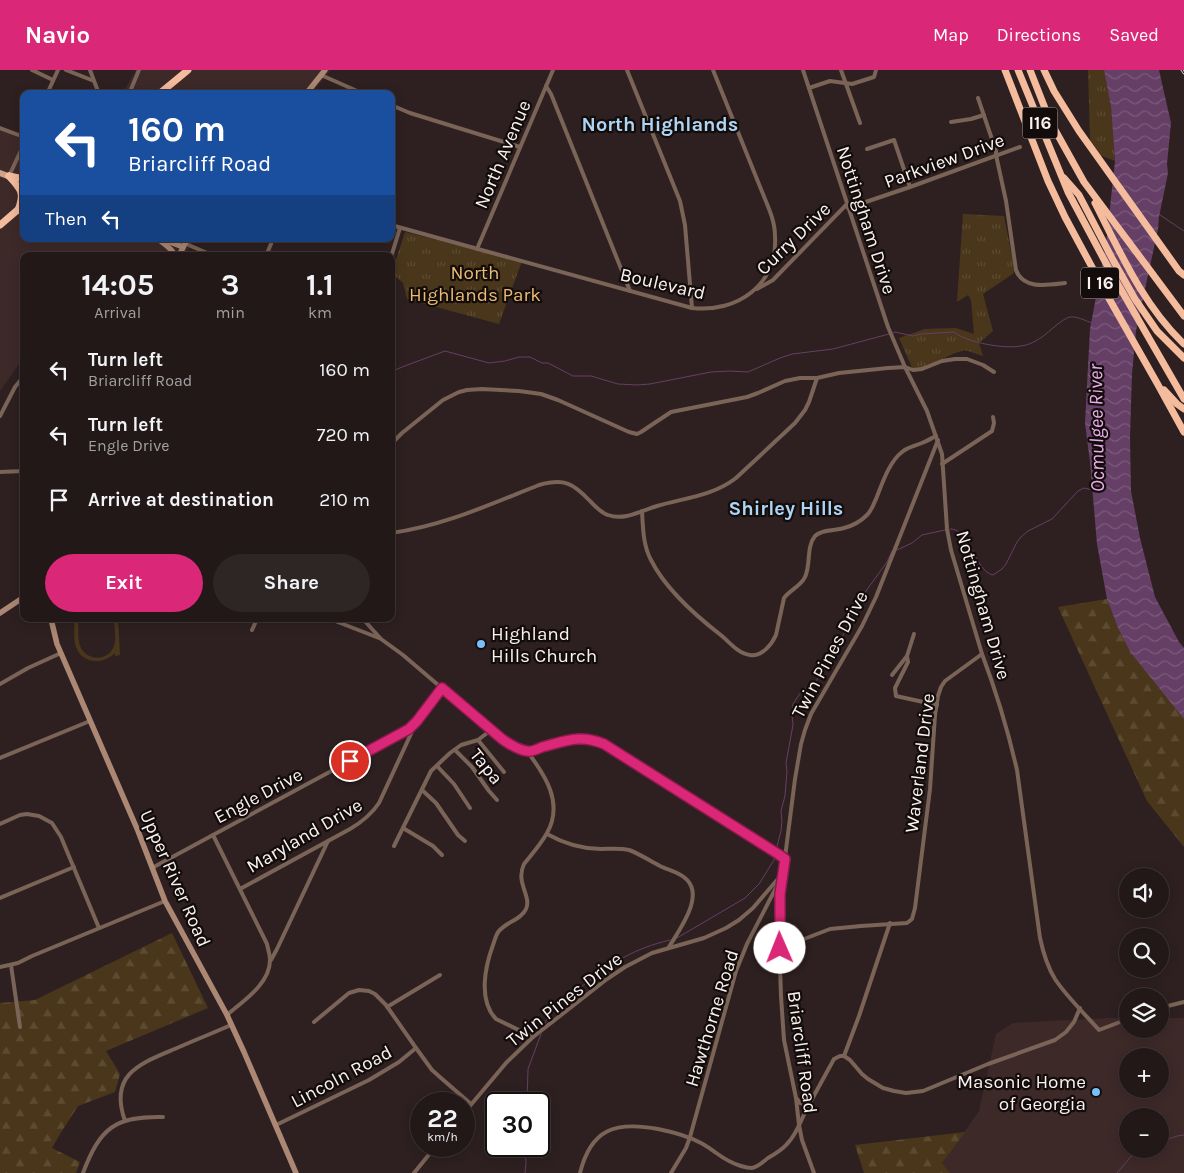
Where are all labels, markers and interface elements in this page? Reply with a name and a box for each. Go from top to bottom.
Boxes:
text: Navio [25,21,90,49]
text: Map [933,24,969,46]
text: Directions [997,24,1081,46]
text: Saved [1109,24,1159,46]
street label: North Avenue [470,97,536,212]
road number: I16 [1022,108,1058,138]
text: 160 m [128,109,226,150]
icon: left [45,110,110,175]
district label: North Highlands [582,113,738,136]
street label: Parkview Drive [881,129,1007,193]
street label: Nottingham Drive [832,144,900,297]
text: Briarcliff Road [128,151,271,177]
street label: Curry Drive [752,198,835,279]
icon: left [97,205,125,233]
text: Then [45,208,87,230]
park label: North Highlands Park [409,262,541,306]
street label: Boulevard [618,263,708,304]
text: 14:05 [81,267,154,303]
text: 3 [221,267,239,303]
text: 1.1 [306,267,334,303]
road number: I 16 [1081,268,1119,298]
text: Arrival [94,303,141,322]
text: min [215,303,245,322]
text: km [308,303,332,322]
text: Turn left [88,349,163,371]
icon: left [45,356,73,384]
text: 160 m [319,359,370,381]
water label: Ocmulgee River [1084,363,1109,492]
text: Briarcliff Road [88,371,192,390]
text: Turn left [88,414,163,436]
icon: left [45,421,73,449]
text: 720 m [317,424,370,446]
text: Engle Drive [88,436,170,455]
icon: arrive [45,486,73,514]
text: Arrive at destination [88,489,274,511]
text: 210 m [319,489,370,511]
district label: Shirley Hills [729,497,843,520]
street label: Nottingham Drive [951,528,1015,682]
button: Exit [45,554,203,612]
button: Share [213,554,370,612]
street label: Twin Pines Drive [787,587,873,722]
place label: Highland Hills Church [491,623,597,667]
marker: Highland Hills Church [475,638,487,650]
street label: Waverland Drive [901,692,939,834]
pin [329,740,371,782]
street label: Tapa [465,744,507,789]
icon: arrive [336,747,364,775]
street label: Engle Drive [211,763,306,828]
street label: Maryland Drive [243,794,366,878]
street label: Upper River Road [135,807,215,950]
map controls [1119,868,1169,1158]
button: sound [1119,868,1169,918]
position arrow [753,921,805,973]
button: search [1119,928,1169,978]
street label: Hawthorne Road [681,947,743,1090]
street label: Twin Pines Drive [502,948,627,1052]
button: layers [1119,988,1169,1038]
street label: Briarcliff Road [783,989,822,1115]
street label: Lincoln Road [287,1041,396,1113]
button: + [1119,1048,1169,1098]
place label: Masonic Home of Georgia [957,1071,1086,1115]
marker: Masonic Home of Georgia [1090,1086,1102,1098]
speed limit sign: 30 [485,1092,550,1157]
text: 22 [427,1104,458,1133]
button: − [1119,1108,1169,1158]
text: km/h [427,1130,458,1144]

